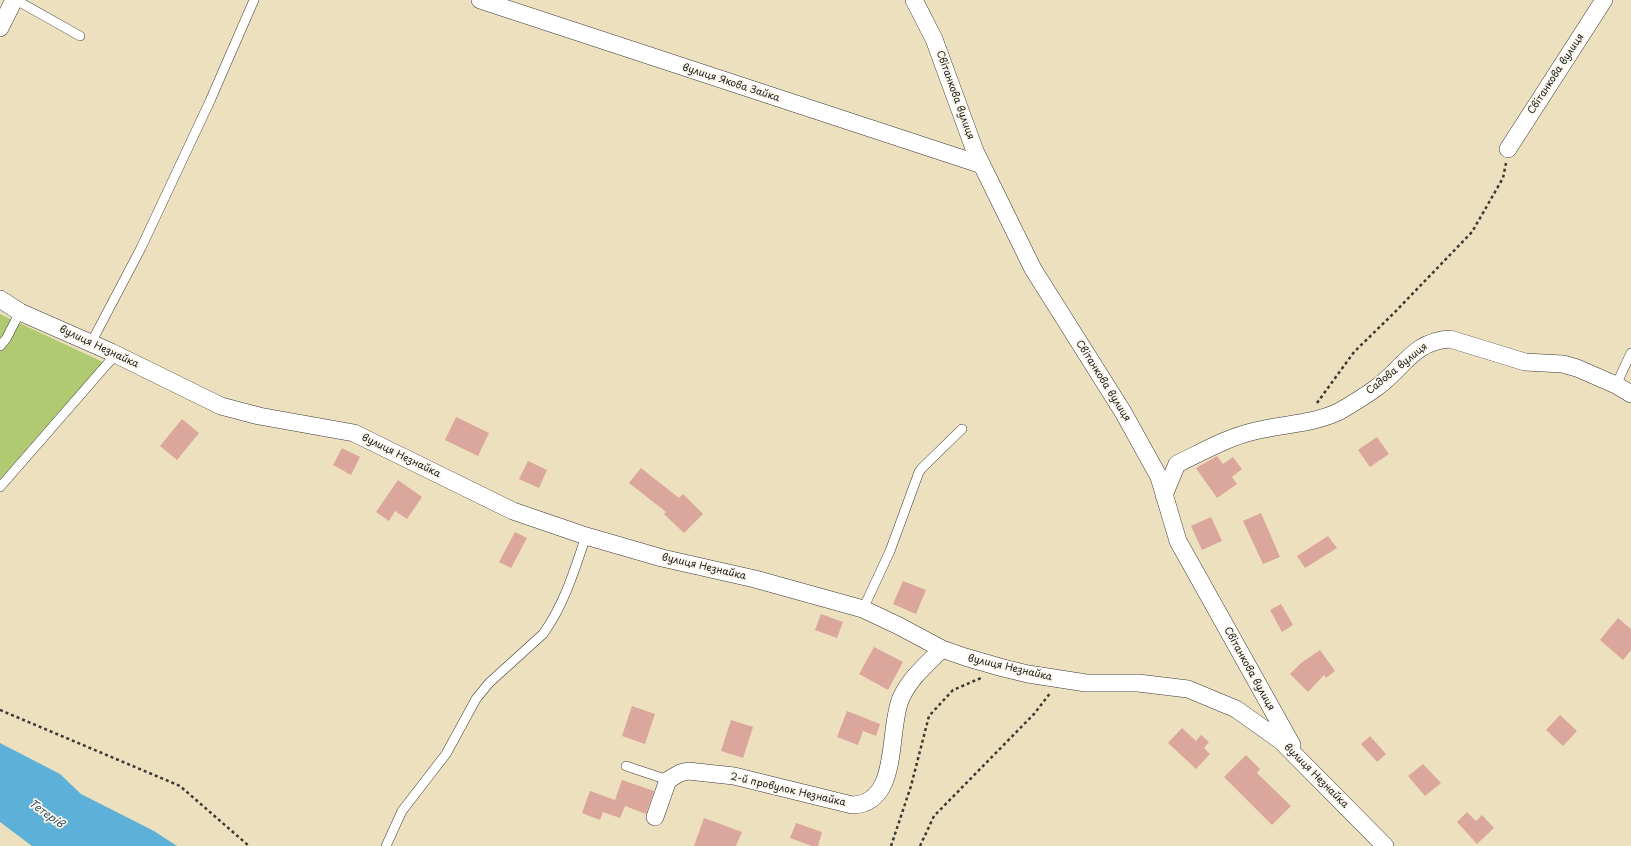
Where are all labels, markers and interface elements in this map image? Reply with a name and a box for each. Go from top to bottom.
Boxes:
street label: Світанкова вулиця [1525,31,1587,117]
street label: Світанкова вулиця [933,49,977,141]
street label: вулиця Якова Зайка [681,62,781,104]
street label: вулиця Незнайка [57,323,141,371]
street label: Світанкова вулиця [1073,338,1133,424]
street label: Садова вулиця [1364,341,1430,397]
street label: вулиця Незнайка [360,432,442,480]
street label: вулиця Незнайка [661,551,747,583]
street label: Світанкова вулиця [1221,625,1277,713]
street label: вулиця Незнайка [967,652,1053,684]
street label: вулиця Незнайка [1281,741,1351,811]
street label: 2-й провулок Незнайка [729,771,847,809]
water label: Тетерів [26,797,66,831]

